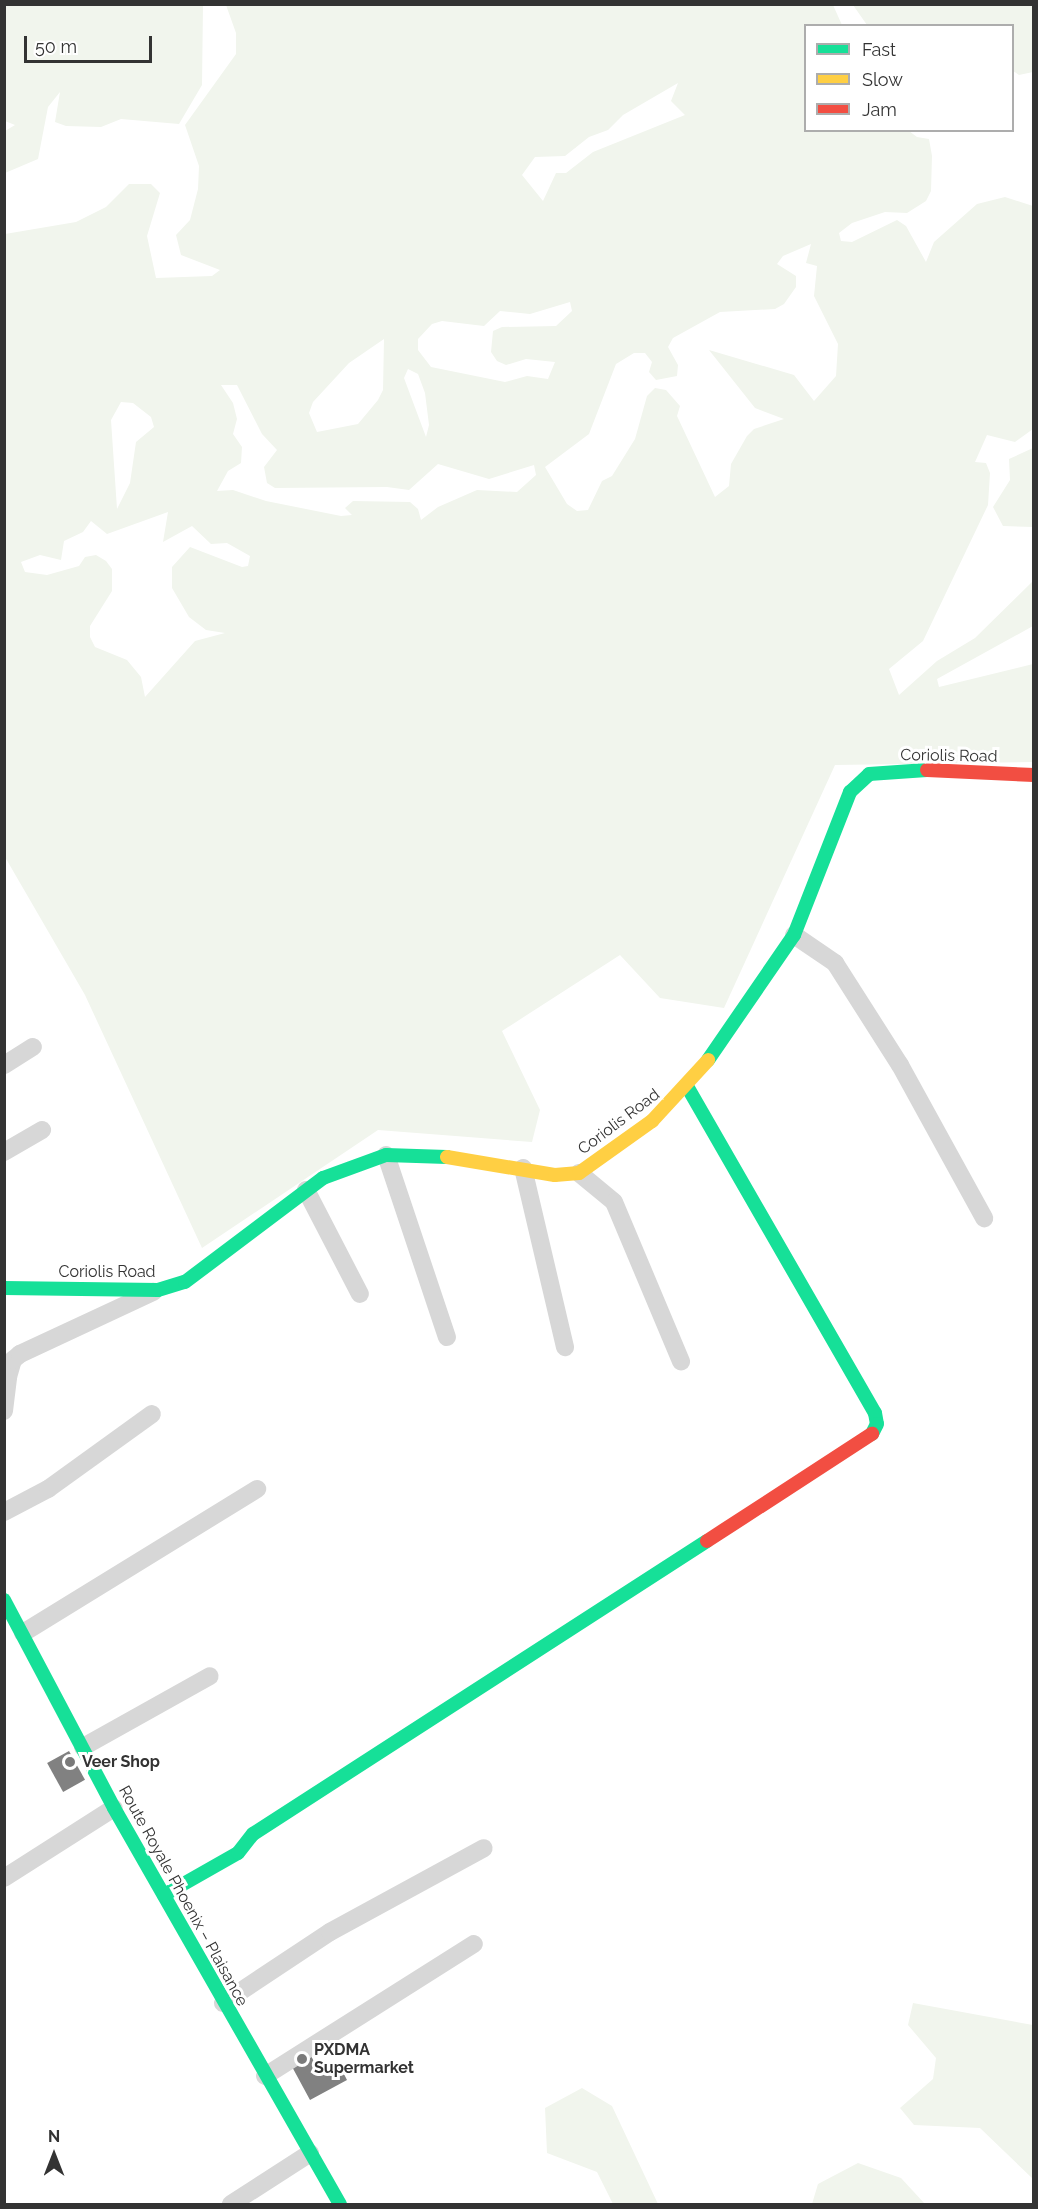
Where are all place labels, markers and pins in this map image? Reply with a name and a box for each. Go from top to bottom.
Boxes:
place label: Veer Shop [82,1752,160,1772]
marker: Veer Shop [63,1755,77,1769]
place label: PXDMA Supermarket [314,2040,414,2078]
marker: PXDMA Supermarket [295,2052,309,2066]

